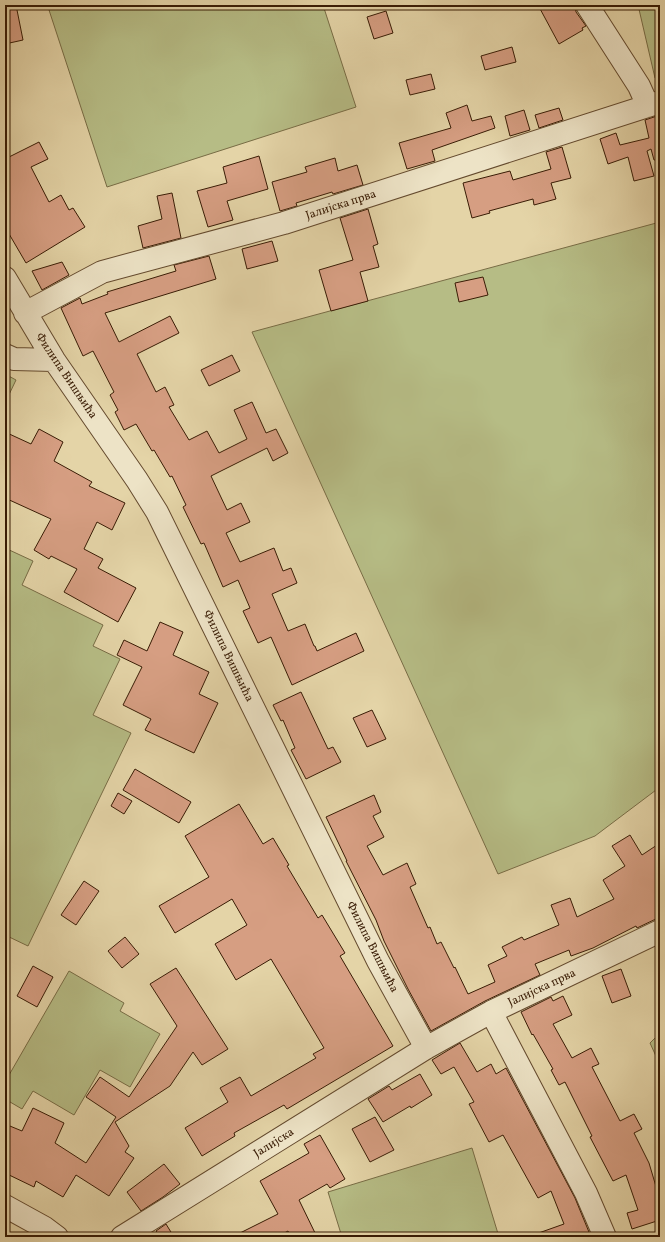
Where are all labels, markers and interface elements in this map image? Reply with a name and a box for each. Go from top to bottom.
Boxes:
street label: Јалијска прва [304,186,378,224]
street label: Филипа Вишњића [31,330,101,422]
street label: Филипа Вишњића [199,607,257,705]
street label: Филипа Вишњића [342,899,402,995]
street label: Јалијска прва [505,965,579,1011]
street label: Јалијска [251,1124,297,1162]

